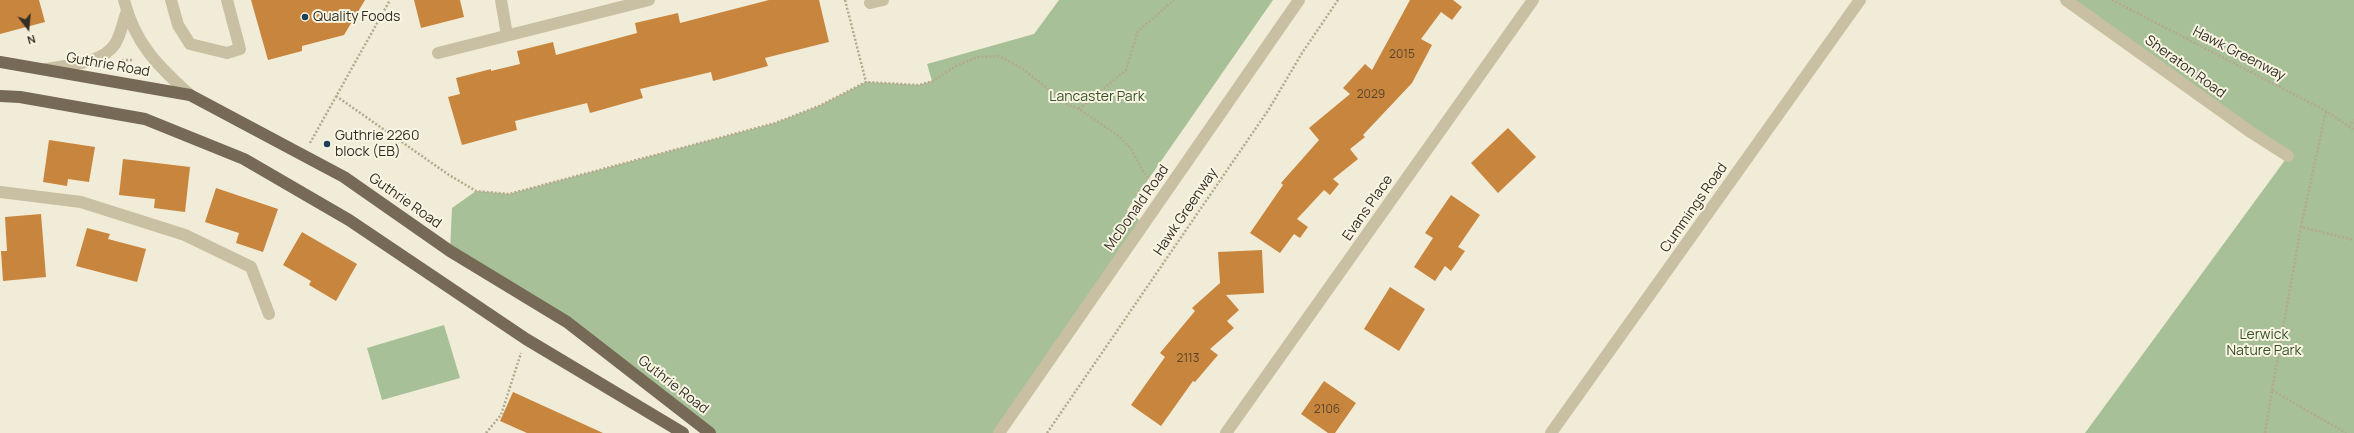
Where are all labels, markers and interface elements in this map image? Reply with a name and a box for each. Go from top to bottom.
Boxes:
north arrow [8,8,48,48]
place label: Quality Foods [313,9,400,25]
marker: Quality Foods [300,12,310,22]
street label: Hawk Greenway [2190,23,2288,85]
text: N [26,32,37,48]
street label: Sheraton Road [2141,32,2229,102]
house number: 2015 [1389,48,1415,62]
street label: Guthrie Road [65,49,151,81]
house number: 2029 [1357,88,1385,102]
park label: Lancaster Park [1049,89,1145,105]
place label: Guthrie 2260 block (EB) [335,128,420,160]
marker: Guthrie 2260 block (EB) [322,139,332,149]
street label: Cummings Road [1657,160,1731,256]
street label: McDonald Road [1101,162,1173,254]
street label: Hawk Greenway [1151,165,1221,259]
street label: Guthrie Road [366,170,444,232]
street label: Evans Place [1339,172,1397,244]
park label: Lerwick Nature Park [2226,327,2302,360]
street label: Guthrie Road [635,352,711,418]
house number: 2113 [1177,352,1199,366]
house number: 2106 [1314,403,1340,417]

